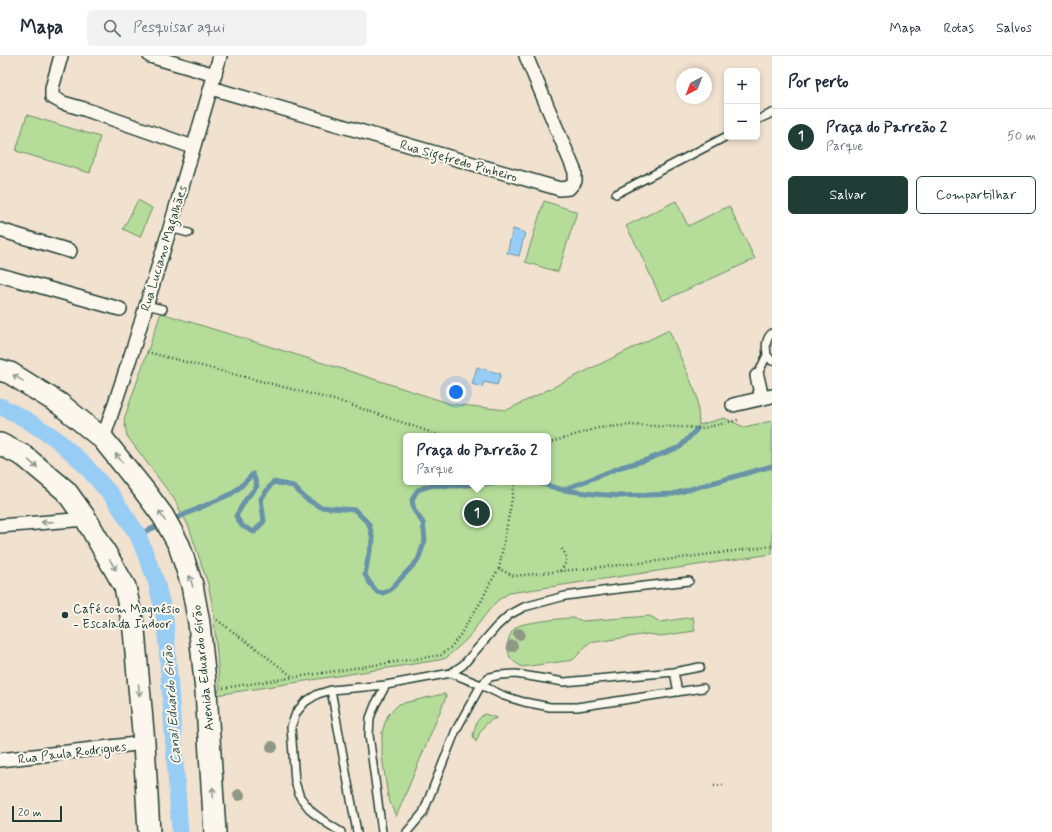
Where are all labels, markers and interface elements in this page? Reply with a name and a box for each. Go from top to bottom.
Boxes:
search box [87,10,367,46]
text: Mapa [20,15,63,40]
icon: search [101,17,123,39]
text: Pesquisar aqui [133,18,225,38]
text: Mapa [890,19,921,37]
text: Rotas [943,19,974,37]
text: Salvos [996,19,1032,37]
north arrow [676,68,712,104]
map controls [724,68,760,140]
button: + [724,68,760,104]
text: Por perto [788,71,849,93]
button: − [724,104,760,140]
text: Praça do Parreão 2 [826,118,947,138]
text: 1 [798,128,804,145]
text: 50 m [1007,128,1036,145]
street label: Rua Sigefredo Pinheiro [397,137,519,188]
text: Parque [826,138,863,155]
button: Salvar [788,176,908,214]
button: Compartilhar [916,176,1036,214]
street label: Rua Luciano Magalhães [137,183,194,314]
one-way arrow [13,374,24,382]
your location [446,382,466,402]
popup [403,433,551,485]
text: Praça do Parreão 2 [416,441,538,461]
one-way arrow [115,453,123,464]
one-way arrow [28,459,39,468]
text: Parque [416,461,454,478]
pin: 1 [464,498,490,528]
one-way arrow [158,510,166,522]
one-way arrow [41,518,54,525]
one-way arrow [109,559,117,571]
one-way arrow [187,574,194,587]
place label: Café com Magnésio - Escalada Indoor [73,601,180,633]
street label: Avenida Eduardo Girão [188,604,219,732]
marker: Café com Magnésio - Escalada Indoor [60,610,70,620]
water label: Canal Eduardo Girão [159,644,185,765]
one-way arrow [136,684,143,697]
street label: Rua Paula Rodrigues [17,738,128,770]
one-way arrow [209,787,216,800]
scale bar [12,804,62,823]
text: 20 m [18,806,41,820]

